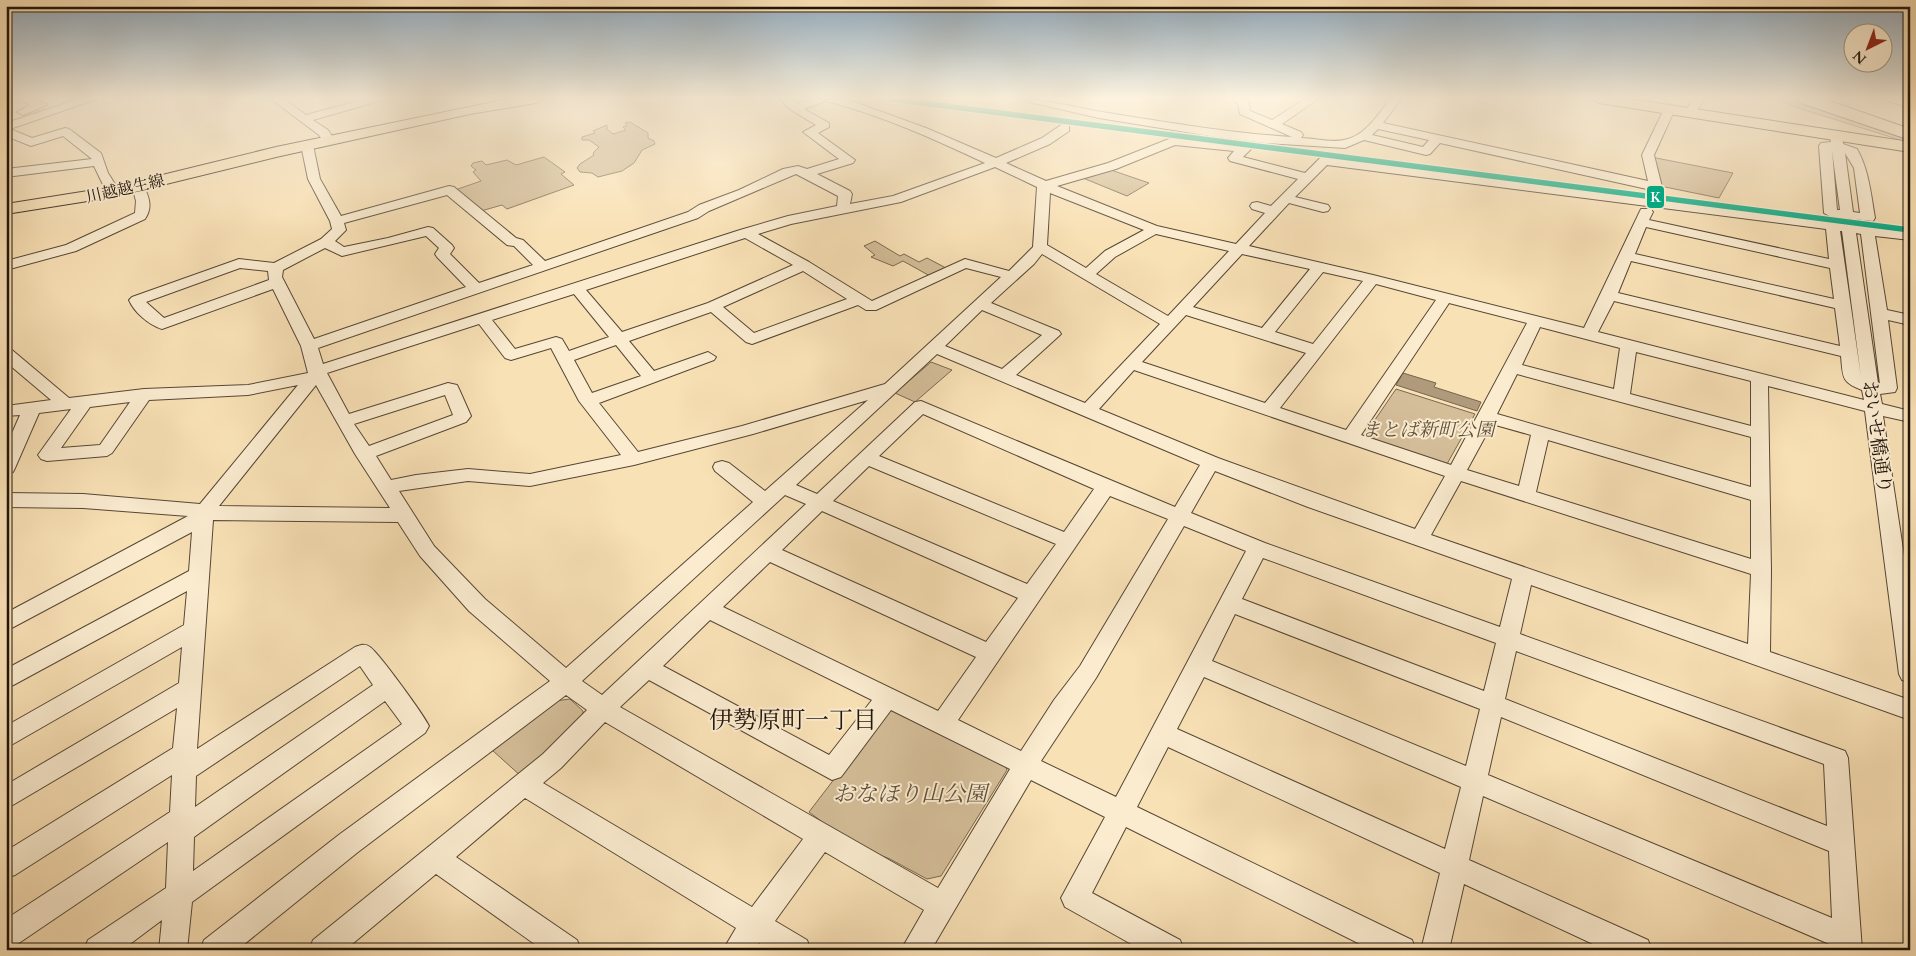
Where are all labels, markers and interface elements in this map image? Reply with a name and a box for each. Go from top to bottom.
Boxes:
north arrow [1844,22,1894,72]
text: N [1849,46,1871,68]
street label: 川越越生線 [84,169,167,209]
line badge: K [1646,185,1665,209]
text: K [1650,188,1662,207]
street label: おいせ橋通り [1856,379,1898,495]
park label: まとば新町公園 [1361,417,1497,443]
district label: 伊勢原町一丁目 [709,704,877,737]
park label: おなほり山公園 [833,779,990,809]

